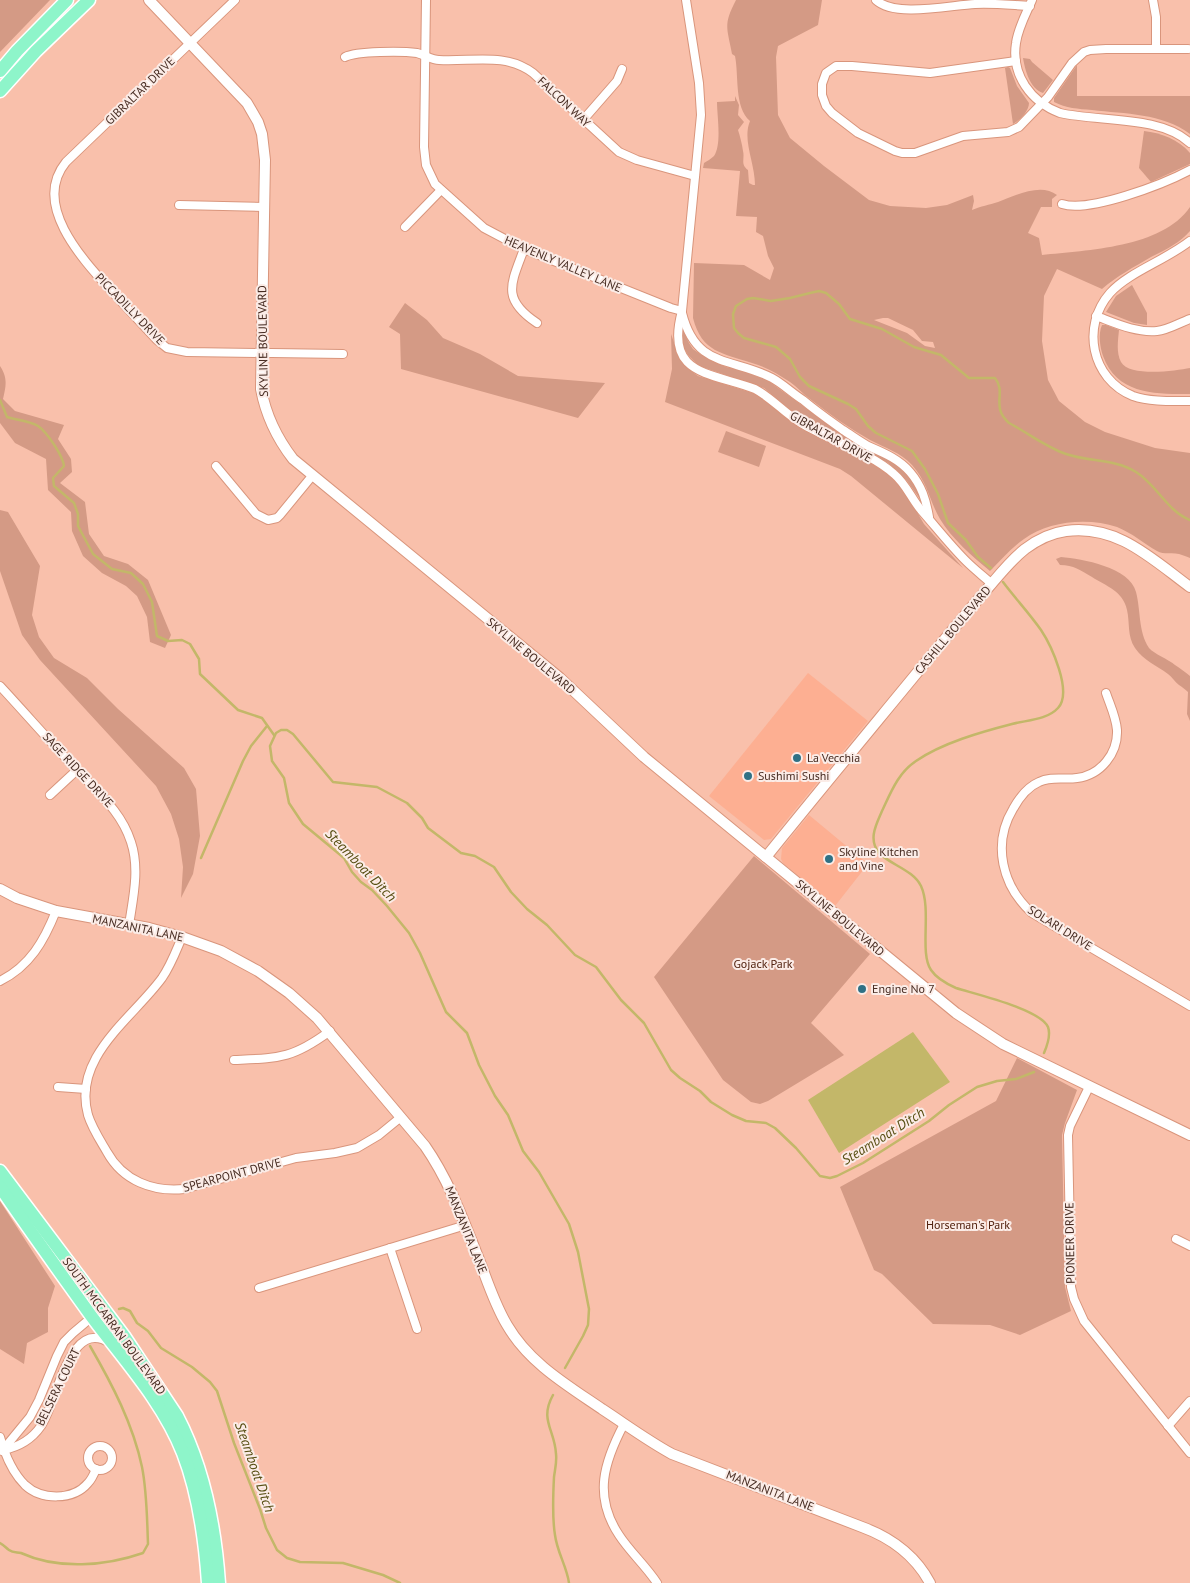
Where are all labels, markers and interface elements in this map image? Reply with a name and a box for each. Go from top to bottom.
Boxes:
street label: GIBRALTAR DRIVE [102,54,178,128]
street label: FALCON WAY [535,73,594,130]
street label: HEAVENLY VALLEY LANE [502,232,624,295]
street label: PICCADILLY DRIVE [92,270,168,348]
street label: SKYLINE BOULEVARD [254,285,271,397]
street label: GIBRALTAR DRIVE [788,408,875,465]
street label: CASHILL BOULEVARD [911,582,994,677]
street label: SKYLINE BOULEVARD [484,614,579,697]
street label: SAGE RIDGE DRIVE [40,729,117,810]
place label: La Vecchia [807,750,860,765]
marker: La Vecchia [791,752,803,764]
place label: Sushimi Sushi [758,768,830,783]
marker: Sushimi Sushi [742,770,754,782]
water label: Steamboat Ditch [322,825,400,905]
place label: Skyline Kitchen and Vine [839,844,918,873]
marker: Skyline Kitchen and Vine [823,853,835,865]
street label: SKYLINE BOULEVARD [793,876,888,959]
street label: SOLARI DRIVE [1025,902,1095,953]
street label: MANZANITA LANE [91,911,185,945]
park label: Gojack Park [733,956,793,971]
place label: Engine No 7 [872,981,935,996]
marker: Engine No 7 [856,983,868,995]
water label: Steamboat Ditch [838,1103,928,1169]
street label: SPEARPOINT DRIVE [181,1154,283,1195]
street label: MANZANITA LANE [442,1184,491,1276]
street label: PIONEER DRIVE [1061,1202,1078,1284]
park label: Horseman's Park [926,1217,1010,1232]
street label: SOUTH MCCARRAN BOULEVARD [60,1254,169,1397]
street label: BELSERA COURT [32,1345,83,1428]
water label: Steamboat Ditch [231,1419,279,1515]
street label: MANZANITA LANE [724,1467,816,1514]

